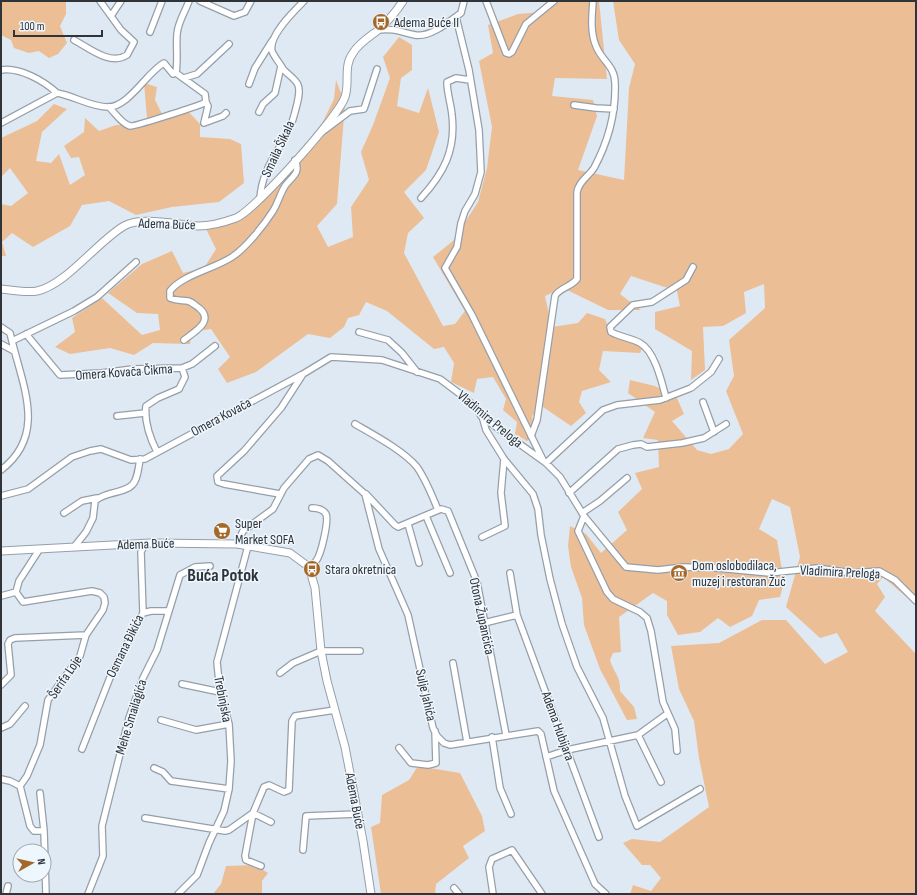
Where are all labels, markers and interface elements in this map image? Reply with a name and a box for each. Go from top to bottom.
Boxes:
scale bar [14,12,102,38]
bus stop icon: Adema Buće II [371,12,391,32]
place label: Adema Buće II [393,14,459,31]
text: 100 m [20,19,45,34]
street label: Smaila Šikala [258,118,298,180]
street label: Adema Buće [137,214,196,233]
street label: Omera Kovača Čikma [75,360,173,384]
street label: Vladimira Preloga [454,387,526,451]
street label: Omera Kovača [188,394,254,440]
place label: Super Market SOFA [235,515,295,548]
supermarket icon: Super Market SOFA [212,521,232,541]
street label: Adema Buće [116,535,175,554]
place label: Dom oslobodilaca, muzej i restoran Žuč [692,557,786,590]
bus stop icon: Stara okretnica [302,559,322,579]
place label: Stara okretnica [325,561,396,578]
street label: Vladimira Preloga [799,561,881,583]
museum icon: Dom oslobodilaca, muzej i restoran Žuč [669,563,689,583]
district label: Buća Potok [187,565,259,586]
street label: Otona Župančića [466,576,498,656]
street label: Osmana Đikića [102,612,148,680]
street label: Šerifa Loje [44,652,86,702]
street label: Sulje Jahića [412,667,440,723]
street label: Trebinjska [210,674,236,724]
street label: Mehe Smailagića [112,677,150,757]
street label: Adema Hubijara [537,688,578,763]
street label: Adema Buće [341,770,369,831]
north arrow [12,843,52,883]
text: N [35,858,48,866]

